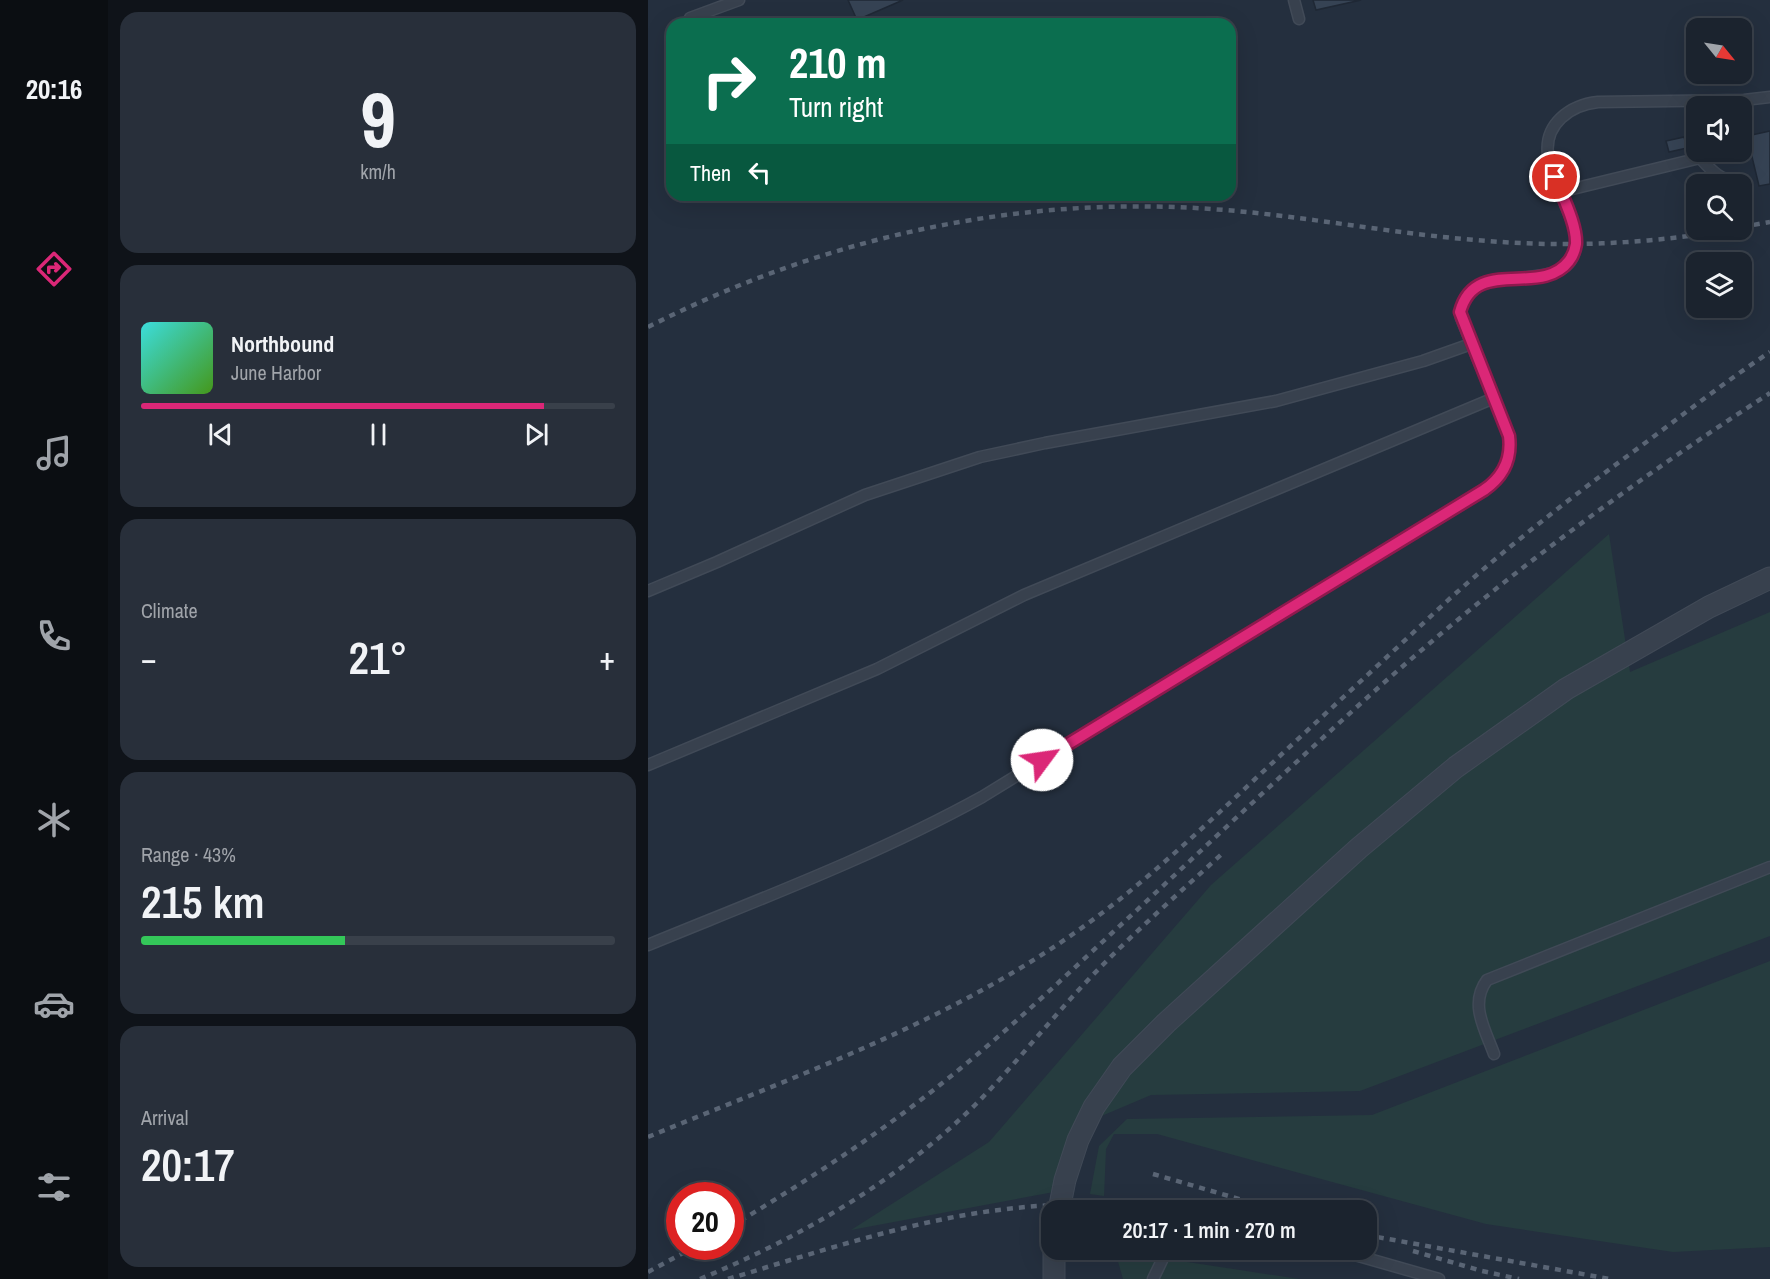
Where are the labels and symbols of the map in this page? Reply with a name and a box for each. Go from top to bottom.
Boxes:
north arrow [1686,18,1752,84]
pin [1529,151,1580,202]
position arrow [1010,728,1074,792]
speed limit sign: 20 [666,1182,744,1260]

